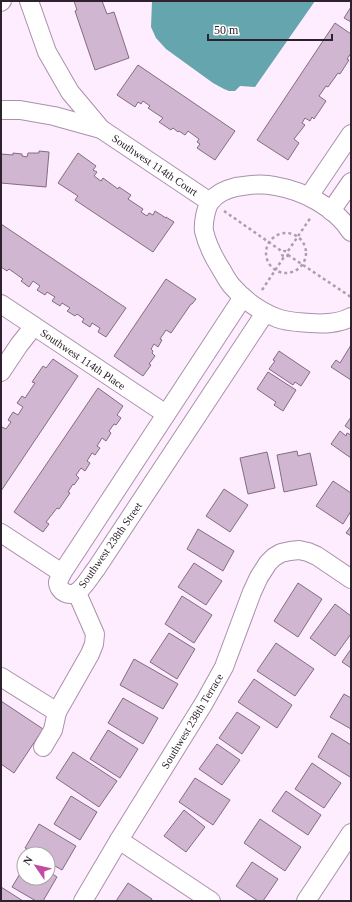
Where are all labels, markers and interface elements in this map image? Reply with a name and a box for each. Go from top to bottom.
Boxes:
scale bar [208,16,332,42]
text: 50 m [214,23,239,37]
street label: Southwest 114th Court [110,132,200,198]
street label: Southwest 114th Place [38,326,128,392]
street label: Southwest 238th Street [76,500,144,590]
street label: Southwest 238th Terrace [159,671,225,771]
north arrow [16,846,56,886]
text: N [21,854,35,867]

